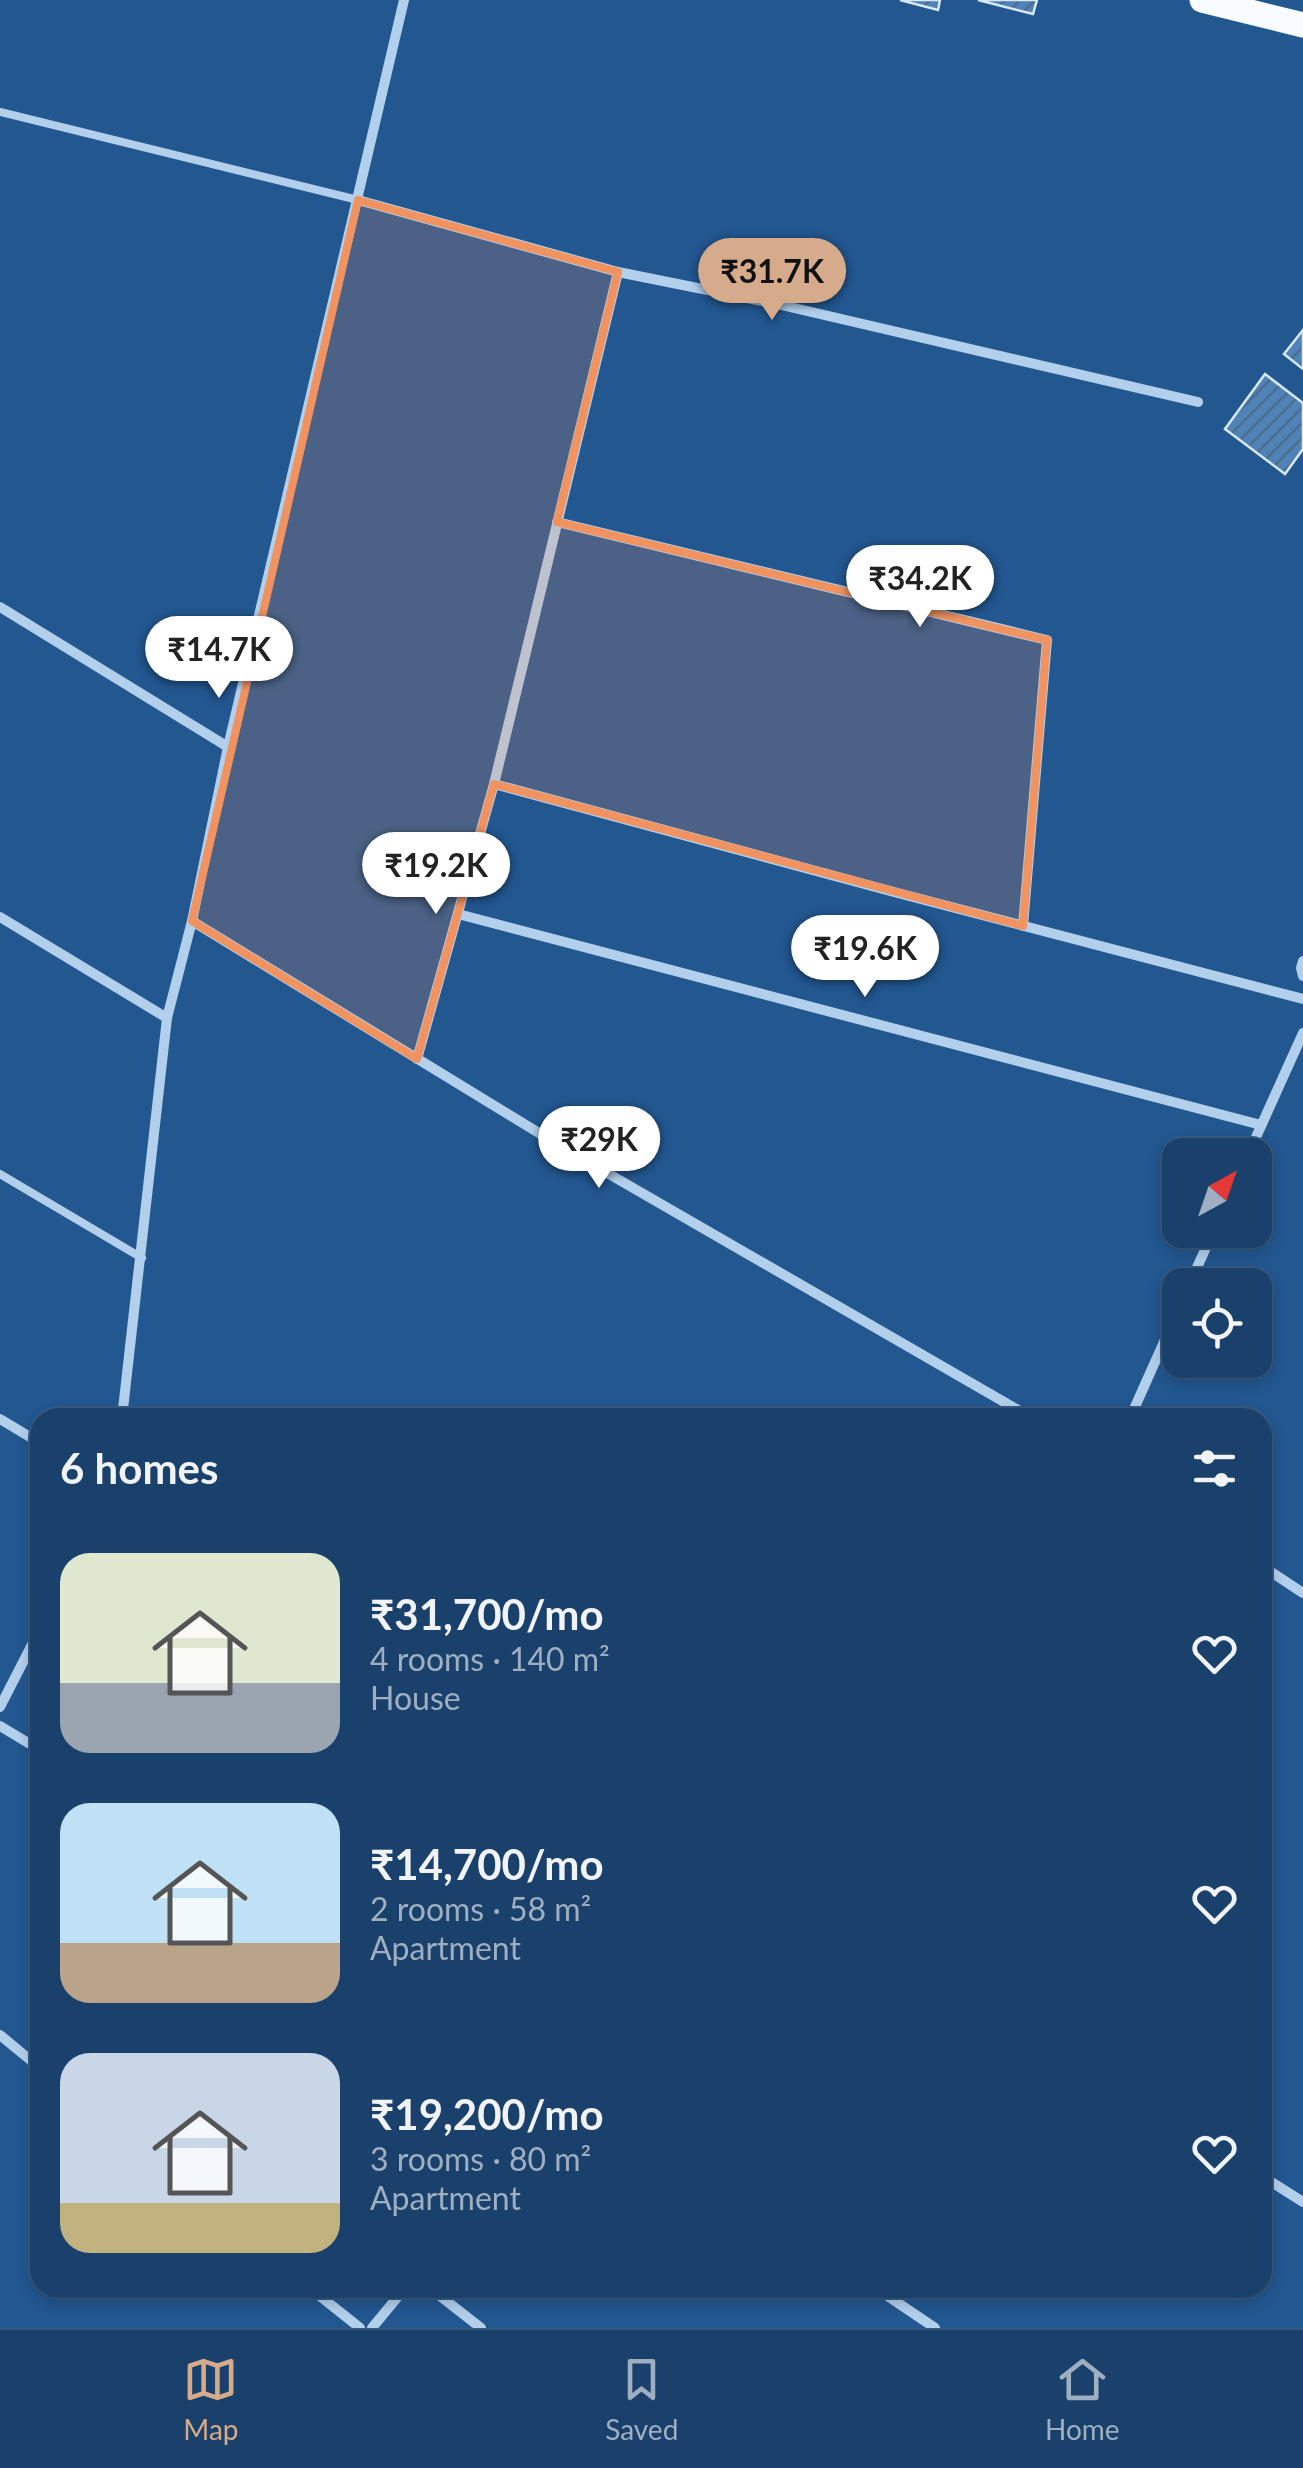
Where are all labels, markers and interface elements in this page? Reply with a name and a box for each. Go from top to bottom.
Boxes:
pin: ₹31.7K [691,238,853,323]
text: ₹31.7K [720,251,824,290]
pin: ₹34.2K [839,545,1001,630]
text: ₹34.2K [868,558,972,597]
pin: ₹14.7K [138,616,300,701]
text: ₹14.7K [167,629,271,668]
pin: ₹19.2K [355,832,517,917]
text: ₹19.2K [384,845,488,884]
pin: ₹19.6K [784,915,946,1000]
text: ₹19.6K [813,928,917,967]
pin: ₹29K [540,1106,658,1191]
text: ₹29K [560,1119,638,1158]
north arrow [1162,1138,1272,1248]
map controls [1162,1138,1272,1378]
button: locate [1162,1268,1272,1378]
icon: filters [1187,1441,1242,1496]
text: 6 homes [60,1443,218,1493]
text: ₹31,700/mo [370,1589,604,1639]
icon: home [140,1593,260,1713]
icon: heart [1187,1626,1242,1681]
text: 4 rooms · 140 m² [370,1639,610,1678]
text: House [370,1678,461,1717]
text: ₹14,700/mo [370,1839,604,1889]
icon: home [140,1843,260,1963]
icon: heart [1187,1876,1242,1931]
text: 2 rooms · 58 m² [370,1889,591,1928]
text: Apartment [370,1928,521,1967]
text: ₹19,200/mo [370,2089,604,2139]
icon: home [140,2093,260,2213]
icon: heart [1187,2126,1242,2181]
text: 3 rooms · 80 m² [370,2139,591,2178]
text: Apartment [370,2178,521,2217]
tab: Map [183,2352,239,2446]
tab: Saved [605,2352,678,2446]
tab: Home [1045,2352,1120,2446]

